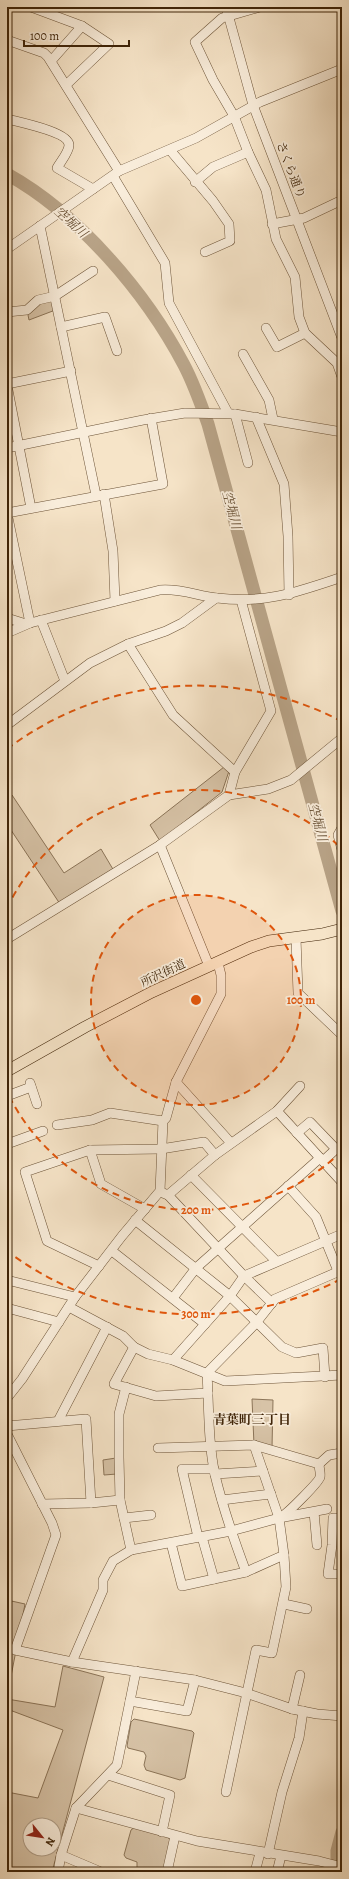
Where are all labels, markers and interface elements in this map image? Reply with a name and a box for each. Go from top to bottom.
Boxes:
scale bar [24,22,129,48]
text: 100 m [30,28,59,44]
street label: さくら通り [273,139,309,201]
water label: 空堀川 [51,203,93,243]
water label: 空堀川 [219,489,246,533]
water label: 空堀川 [305,801,332,845]
street label: 所沢街道 [138,956,188,990]
text: 100 m [287,992,315,1008]
centre of rings [189,993,203,1007]
text: 200 m [181,1202,211,1218]
text: 300 m [181,1306,211,1322]
district label: 青葉町三丁目 [213,1411,291,1428]
north arrow [22,1817,62,1857]
text: N [42,1835,59,1849]

